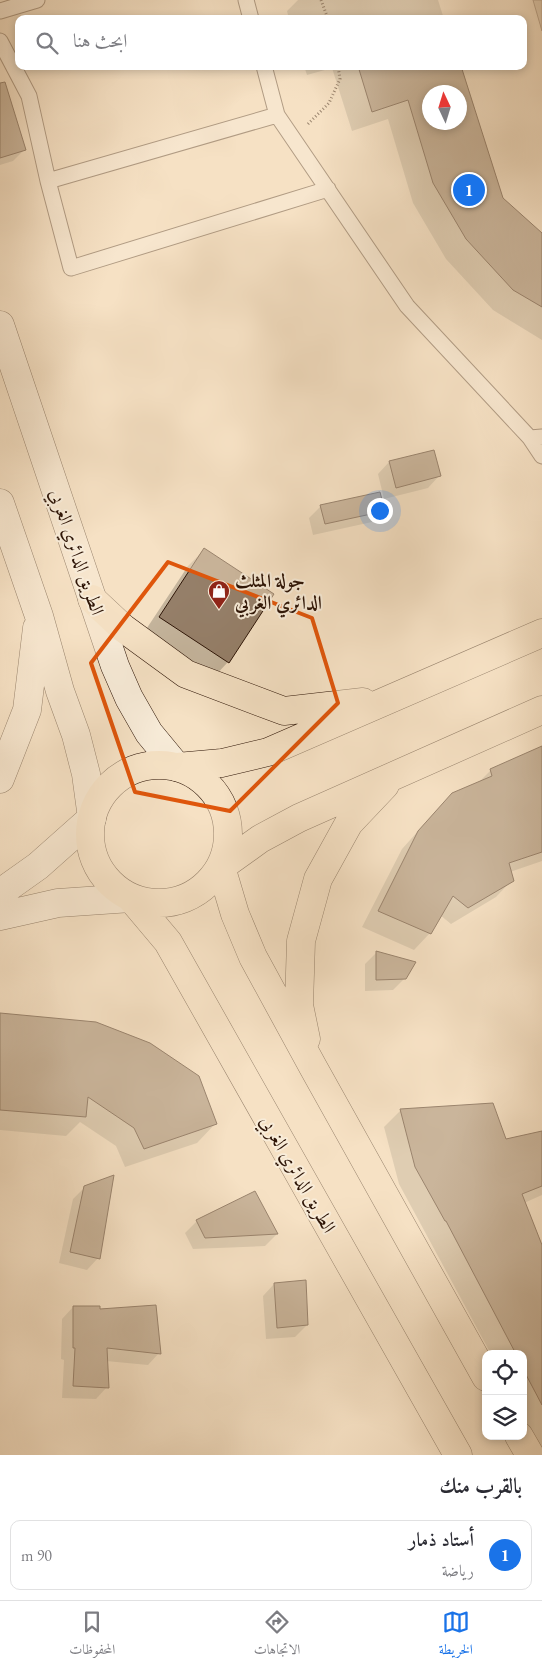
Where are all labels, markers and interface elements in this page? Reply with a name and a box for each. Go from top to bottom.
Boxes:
search box [15,15,527,70]
text: ابحث هنا [73,28,127,53]
icon: search [33,29,61,57]
north arrow [422,85,467,130]
pin: 1 [453,171,485,209]
street label: الطريق الدائري الغربي [41,486,110,619]
your location [367,498,393,524]
place label: جولة المثلث الدائري الغربي [234,568,322,618]
shop icon: جولة المثلث الدائري الغربي [207,579,231,610]
street label: الطريق الدائري الغربي [252,1111,342,1239]
map controls [482,1350,527,1440]
button: locate [482,1350,527,1395]
button: layers [482,1395,527,1440]
text: بالقرب منك [439,1472,522,1499]
text: أستاد ذمار [409,1527,474,1552]
text: 90 m [21,1545,52,1566]
text: 1 [501,1545,509,1566]
text: رياضة [442,1560,474,1581]
tab: المحفوظات [69,1608,115,1663]
tab: الاتجاهات [254,1608,300,1663]
tab: الخريطة [439,1608,473,1663]

